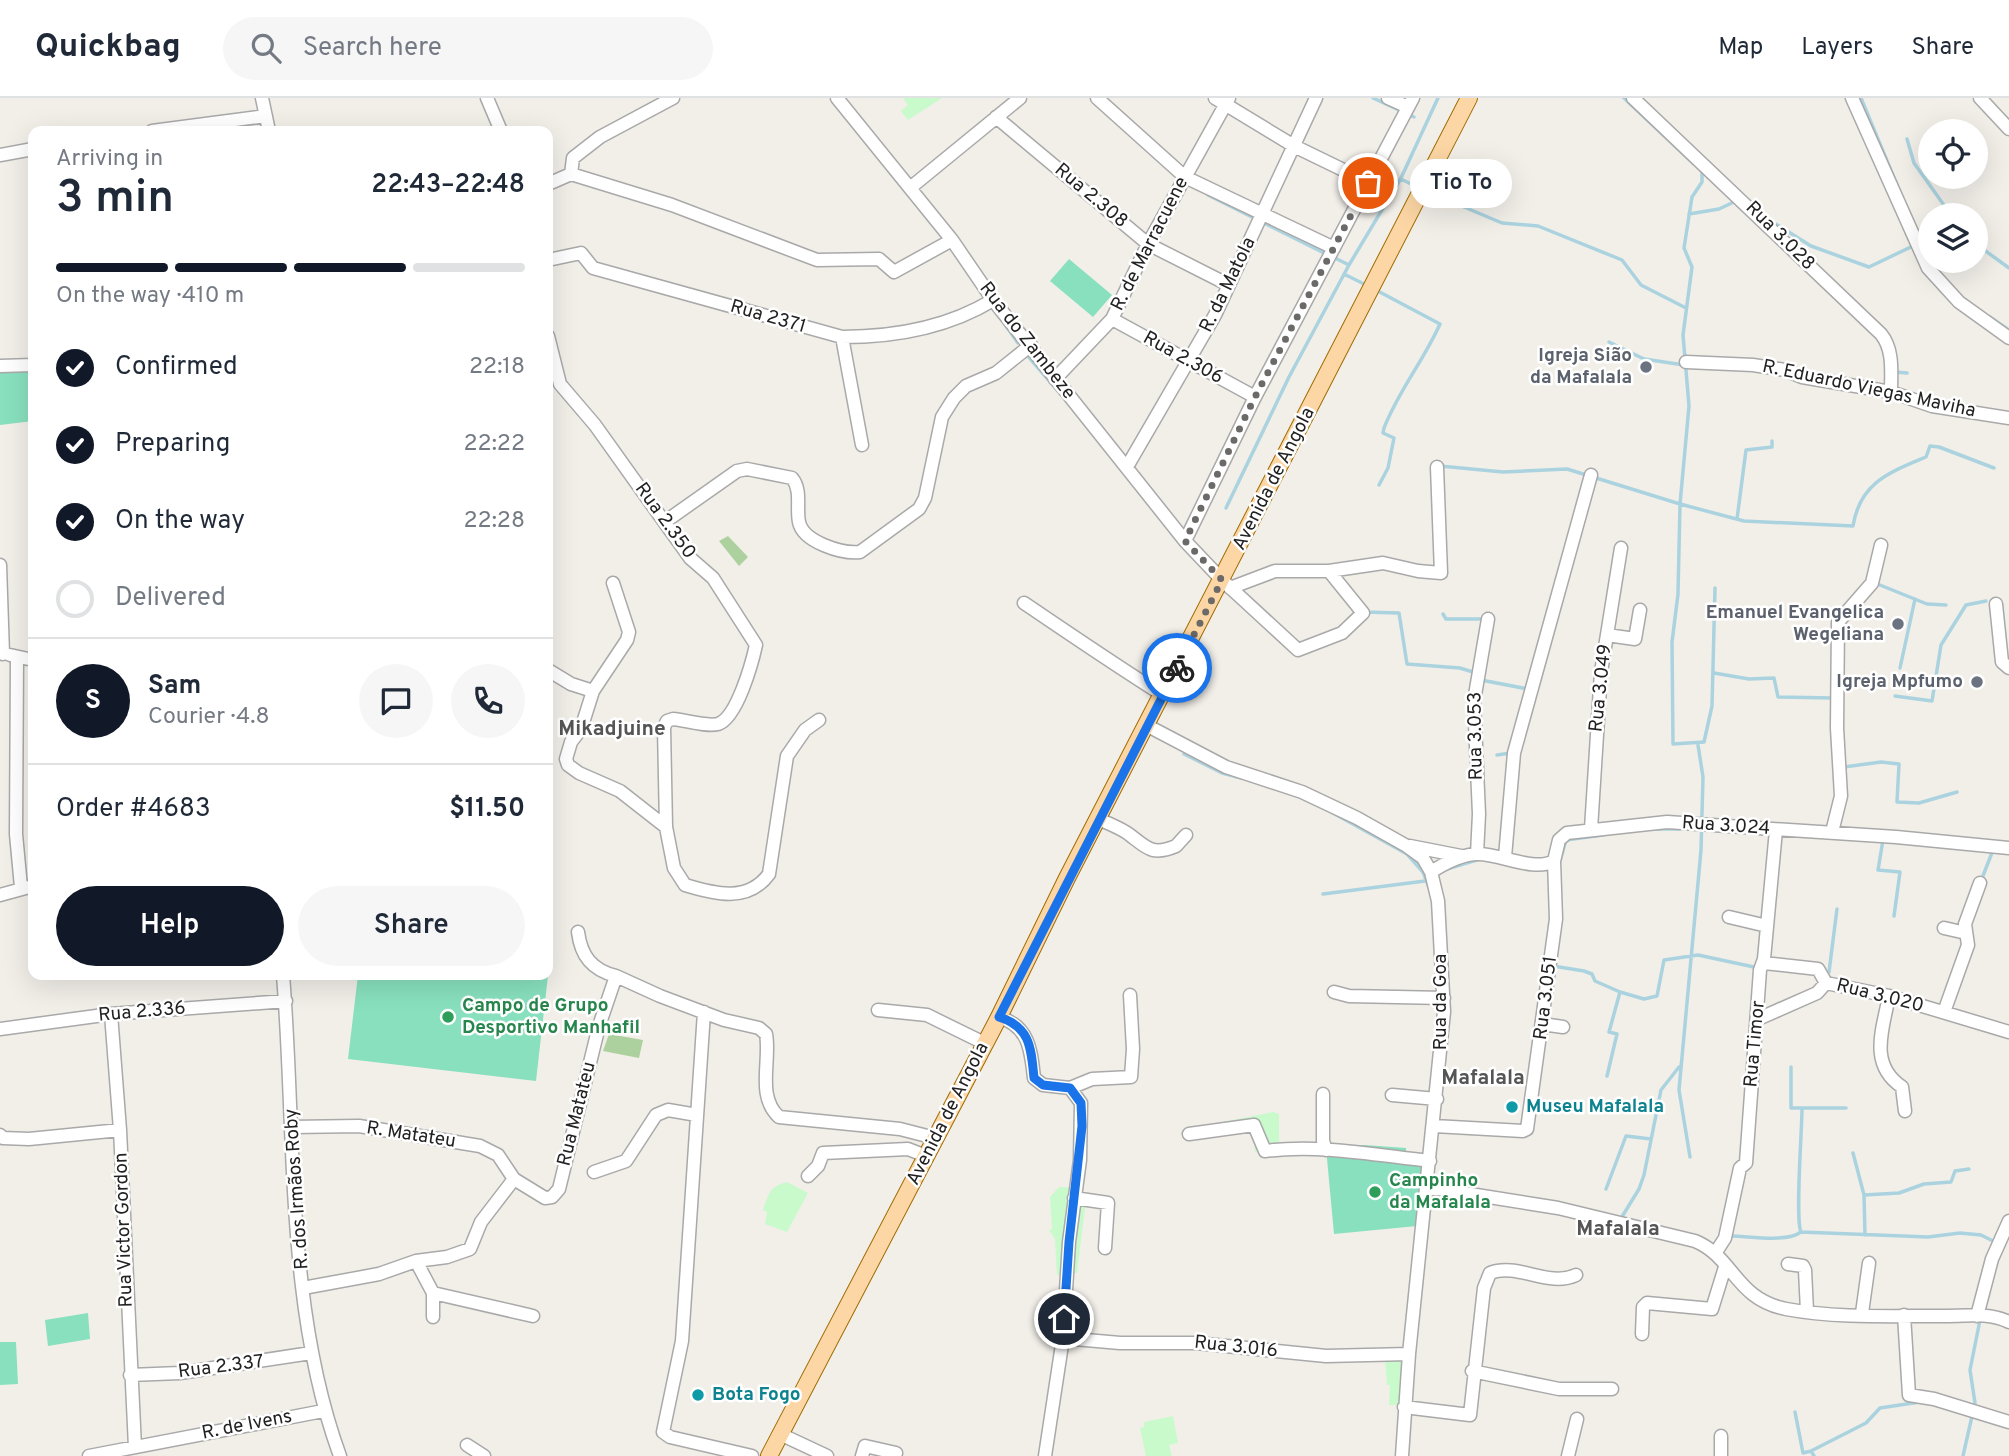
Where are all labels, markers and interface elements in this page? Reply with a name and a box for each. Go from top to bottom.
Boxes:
search box [223,17,713,80]
text: Quickbag [35,27,181,69]
icon: search [247,29,285,67]
text: Search here [303,32,442,65]
text: Map [1718,33,1763,63]
text: Layers [1801,33,1873,63]
text: Share [1911,33,1974,63]
map controls [1918,119,1988,273]
button: locate [1918,119,1988,189]
text: Arriving in [56,145,163,174]
pin [1338,153,1398,213]
street label: Rua 2.308 [1049,158,1133,234]
callout: Tio To [1410,158,1512,208]
icon: bag [1349,164,1387,202]
text: 22:43–22:48 [371,169,525,202]
text: Tio To [1430,169,1492,198]
text: 3 min [56,170,174,229]
street label: R. de Marracuene [1106,173,1194,315]
street label: Rua 3.028 [1740,196,1820,276]
button: layers [1918,203,1988,273]
street label: R. da Matola [1195,233,1261,337]
street label: Rua do Zambeze [974,277,1080,405]
text: On the way · 410 m [56,282,244,311]
street label: Rua 2371 [727,295,809,339]
street label: Rua 2.306 [1139,326,1227,390]
place label: Igreja Sião da Mafalala [1530,344,1632,390]
icon: check [56,349,94,387]
text: Confirmed [115,351,238,384]
text: 22:18 [469,353,525,382]
street label: R. Eduardo Viegas Maviha [1760,355,1978,423]
marker: Igreja Sião da Mafalala [1638,359,1654,375]
street label: Avenida de Angola [1228,403,1320,555]
icon: check [56,426,94,464]
text: Preparing [115,428,230,461]
text: 22:22 [464,430,525,459]
street label: Rua 2.350 [629,478,701,564]
icon: check [56,503,94,541]
text: On the way [115,505,245,538]
text: 22:28 [464,507,525,536]
text: Delivered [115,582,226,615]
place label: Emanuel Evangelica Wegeliana [1706,601,1884,647]
marker: Emanuel Evangelica Wegeliana [1890,616,1906,632]
courier [1142,633,1212,703]
street label: Rua 3.049 [1584,643,1618,733]
icon: bike [1158,649,1196,687]
button: chat [359,664,433,738]
button: phone [451,664,525,738]
text: Sam [148,670,201,703]
place label: Igreja Mpfumo [1836,670,1963,694]
marker: Igreja Mpfumo [1969,674,1985,690]
text: S [85,685,101,718]
street label: Rua 3.053 [1463,691,1489,781]
text: Courier · 4.8 [148,703,269,732]
district label: Mikadjuine [558,716,666,743]
text: Order #4683 [56,793,211,826]
text: $11.50 [449,793,525,826]
street label: Rua 3.024 [1681,811,1771,841]
button: Help [56,886,284,966]
button: Share [298,886,525,966]
street label: Rua da Goa [1429,954,1453,1050]
street label: Rua 3.051 [1529,955,1563,1041]
street label: Rua 3.020 [1834,974,1926,1018]
place label: Campo de Grupo Desportivo Manhafil [462,994,640,1040]
street label: Rua 2.336 [97,996,187,1028]
street label: Rua Timor [1739,999,1771,1088]
marker: Campo de Grupo Desportivo Manhafil [440,1009,456,1025]
street label: Avenida de Angola [902,1038,994,1190]
street label: Rua Matateu [552,1059,602,1169]
district label: Mafalala [1441,1065,1525,1092]
place label: Museu Mafalala [1526,1095,1664,1119]
marker: Museu Mafalala [1504,1099,1520,1115]
street label: R. dos Irmãos Roby [279,1108,315,1270]
street label: R. Matateu [365,1116,457,1154]
street label: Rua Victor Gordon [109,1152,139,1308]
place label: Campinho da Mafalala [1389,1169,1491,1215]
marker: Campinho da Mafalala [1367,1184,1383,1200]
district label: Mafalala [1576,1216,1660,1243]
pin [1034,1289,1094,1349]
icon: home [1045,1300,1083,1338]
street label: Rua 3.016 [1193,1331,1279,1363]
street label: Rua 2.337 [177,1350,265,1384]
place label: Bota Fogo [712,1383,800,1407]
marker: Bota Fogo [690,1387,706,1403]
street label: R. de Ivens [200,1404,294,1446]

